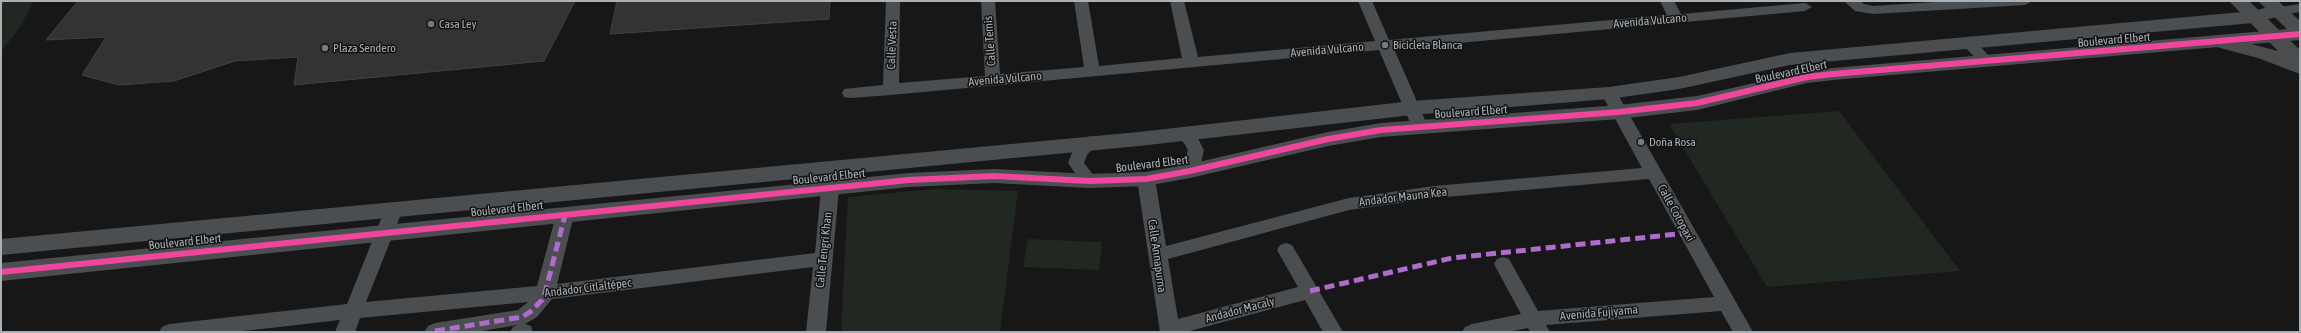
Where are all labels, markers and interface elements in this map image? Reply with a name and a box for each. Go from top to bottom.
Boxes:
street label: Avenida Vulcano [1613,11,1687,31]
street label: Calle Temis [981,16,999,66]
place label: Casa Ley [439,17,476,31]
marker: Casa Ley [426,19,436,29]
street label: Calle Vesta [884,20,900,70]
street label: Boulevard Elbert [2077,30,2151,50]
place label: Bicicleta Blanca [1393,38,1463,52]
street label: Avenida Vulcano [1290,40,1364,60]
marker: Bicicleta Blanca [1380,40,1390,50]
place label: Plaza Sendero [333,41,396,55]
marker: Plaza Sendero [320,43,330,53]
street label: Boulevard Elbert [1754,57,1828,87]
street label: Avenida Vulcano [968,69,1042,89]
street label: Boulevard Elbert [1434,102,1508,122]
place label: Doña Rosa [1649,135,1696,149]
marker: Doña Rosa [1636,137,1646,147]
street label: Boulevard Elbert [1115,152,1189,176]
street label: Boulevard Elbert [792,166,866,188]
street label: Calle Cotopaxi [1654,182,1698,244]
street label: Andador Mauna Kea [1358,184,1448,210]
street label: Boulevard Elbert [470,198,544,220]
street label: Calle Tengri Khan [813,211,835,289]
street label: Calle Annapurna [1145,218,1169,294]
street label: Boulevard Elbert [148,231,222,253]
street label: Andador Citlaltépec [544,276,632,300]
street label: Andador Macaly [1204,294,1276,326]
street label: Avenida Fujiyama [1559,302,1639,324]

